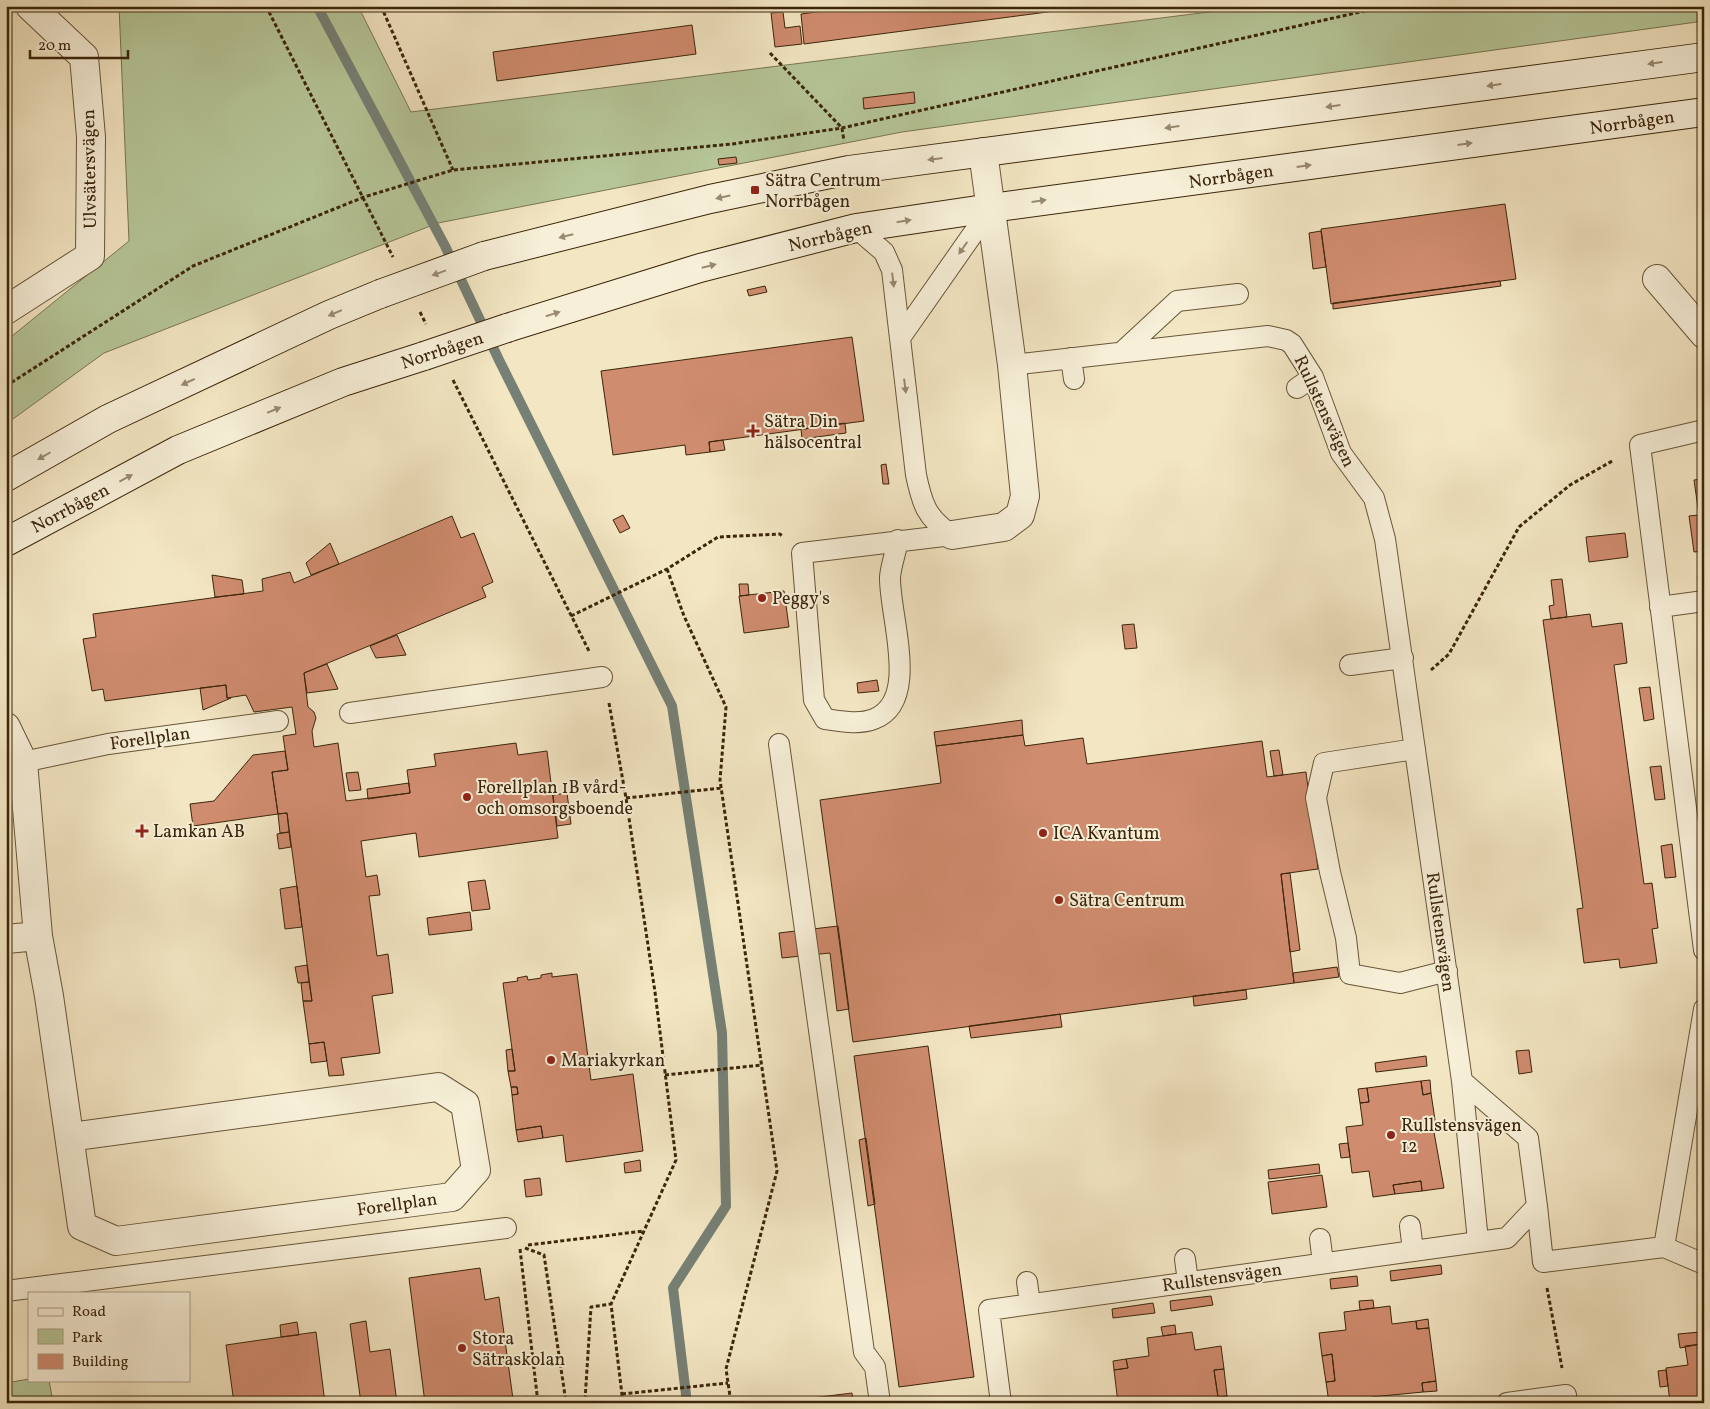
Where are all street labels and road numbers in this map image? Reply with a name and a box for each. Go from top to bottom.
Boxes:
street label: Norrbågen [1588,105,1676,142]
street label: Ulvsätersvägen [77,109,104,229]
street label: Norrbågen [1187,159,1275,196]
street label: Norrbågen [786,216,875,259]
street label: Norrbågen [398,326,487,376]
street label: Rullstensvägen [1287,352,1361,472]
street label: Norrbågen [27,478,114,540]
street label: Forellplan [108,721,192,757]
street label: Rullstensvägen [1419,871,1460,994]
street label: Forellplan [355,1187,439,1223]
street label: Rullstensvägen [1161,1258,1284,1299]

